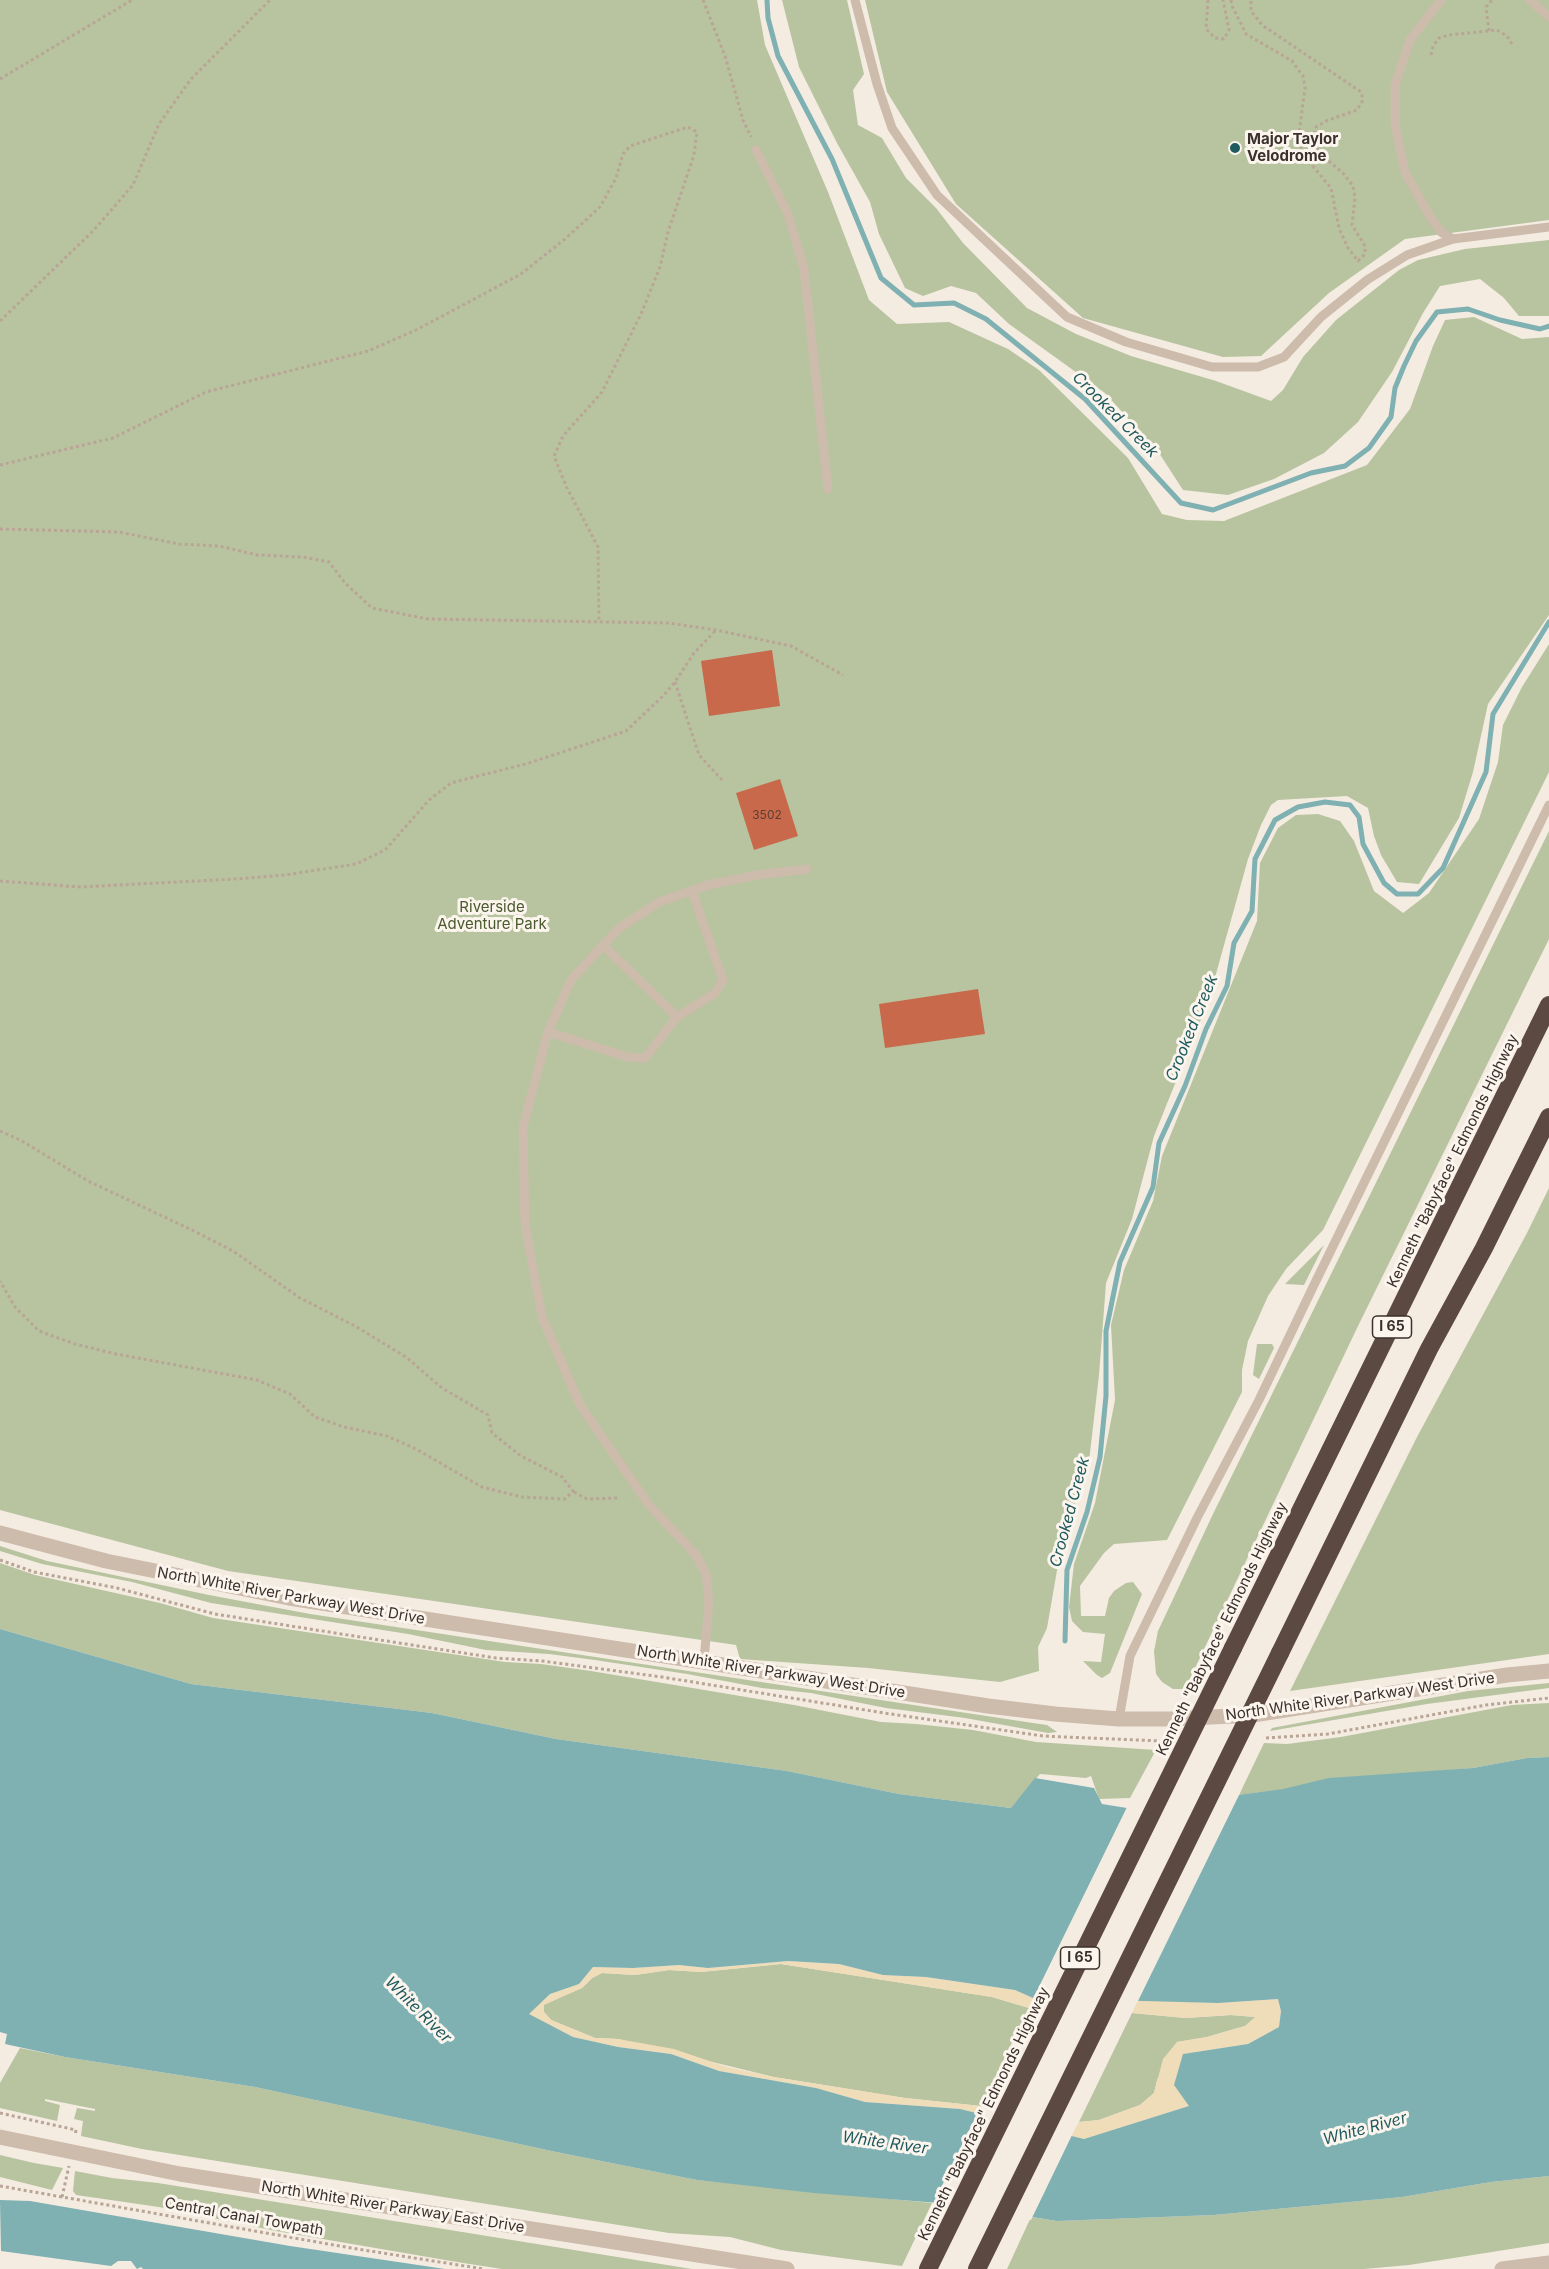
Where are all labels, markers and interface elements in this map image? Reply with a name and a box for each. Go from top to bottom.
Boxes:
place label: Major Taylor Velodrome [1247,130,1338,165]
marker: Major Taylor Velodrome [1228,141,1242,155]
water label: Crooked Creek [1068,368,1162,462]
house number: 3502 [752,808,782,822]
park label: Riverside Adventure Park [437,898,547,933]
water label: Crooked Creek [1162,972,1222,1084]
street label: Kenneth "Babyface" Edmonds Highway [1384,1031,1522,1291]
road number: I 65 [1372,1316,1412,1338]
water label: Crooked Creek [1046,1455,1094,1569]
street label: Kenneth "Babyface" Edmonds Highway [1153,1499,1291,1759]
street label: North White River Parkway West Drive [156,1564,426,1628]
street label: North White River Parkway West Drive [636,1642,906,1702]
street label: North White River Parkway West Drive [1224,1669,1496,1725]
road number: I 65 [1060,1947,1100,1969]
water label: White River [381,1973,455,2047]
street label: Kenneth "Babyface" Edmonds Highway [915,1984,1053,2244]
water label: White River [1321,2109,1409,2149]
water label: White River [841,2128,929,2158]
street label: North White River Parkway East Drive [260,2177,526,2237]
street label: Central Canal Towpath [163,2194,325,2240]

